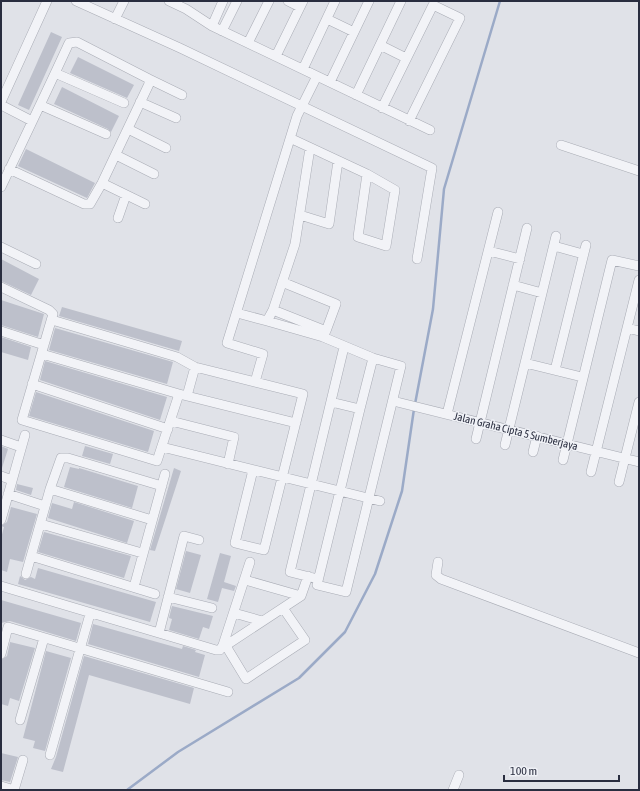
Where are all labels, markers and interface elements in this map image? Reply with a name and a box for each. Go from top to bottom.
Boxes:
street label: Jalan Graha Cipta 5 Sumberjaya [453,410,579,452]
scale bar [504,757,619,783]
text: 100 m [510,764,537,778]

